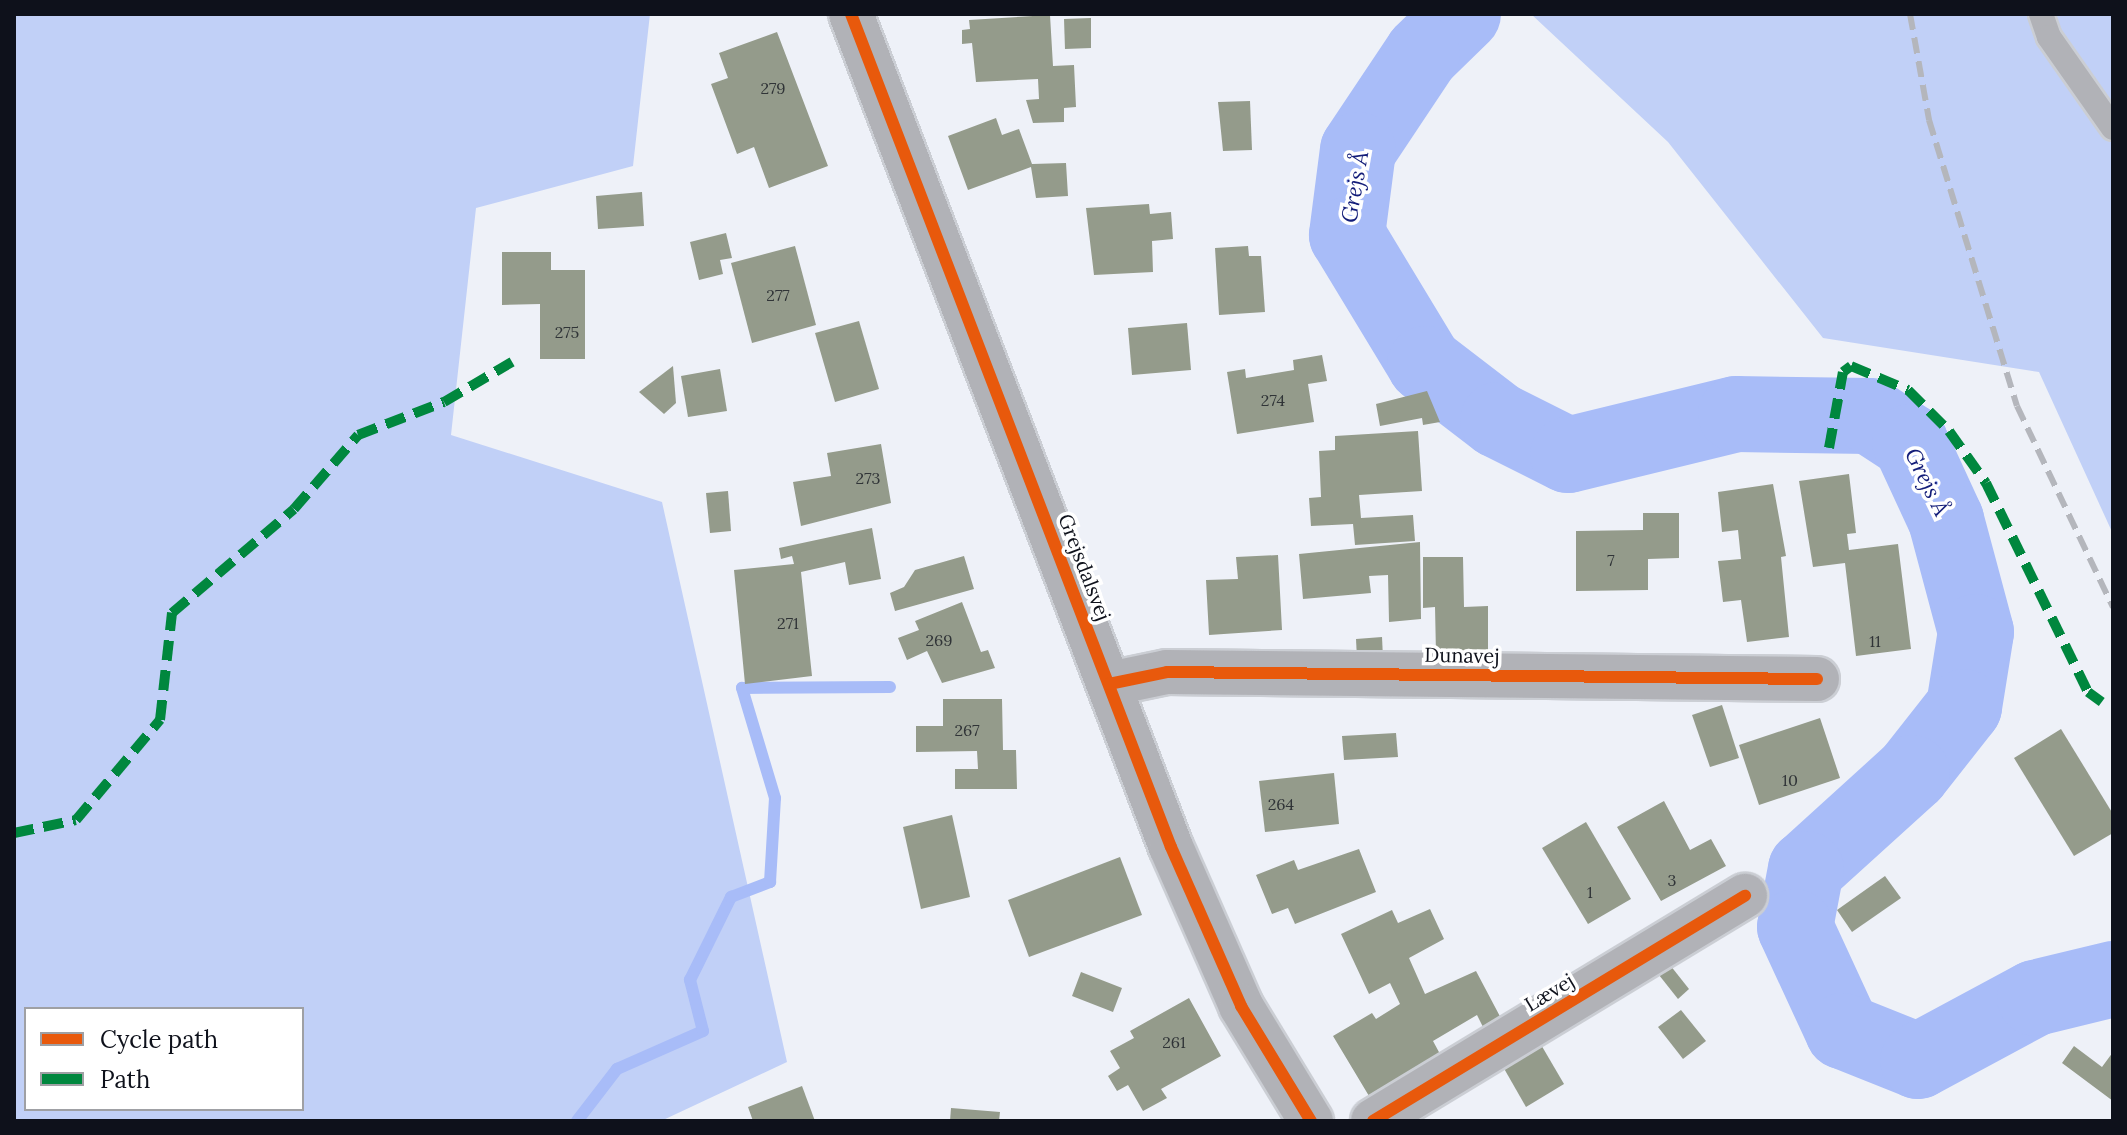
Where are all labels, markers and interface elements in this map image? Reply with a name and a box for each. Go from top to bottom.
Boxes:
house number: 279 [760,78,786,98]
water label: Grejs Å [1336,149,1374,225]
house number: 277 [766,285,790,305]
house number: 275 [555,322,579,342]
house number: 274 [1261,390,1285,410]
water label: Grejs Å [1899,444,1955,520]
house number: 273 [856,468,880,488]
street label: Grejsdalsvej [1054,510,1116,624]
house number: 7 [1607,550,1615,570]
house number: 271 [777,613,799,633]
house number: 269 [925,630,953,650]
house number: 11 [1869,631,1881,651]
street label: Dunavej [1424,642,1500,668]
house number: 267 [954,720,980,740]
house number: 10 [1782,770,1798,790]
house number: 264 [1268,794,1294,814]
house number: 3 [1668,870,1676,890]
house number: 1 [1587,882,1593,902]
street label: Lævej [1520,968,1578,1016]
legend [24,1007,304,1111]
text: Cycle path [100,1024,218,1055]
house number: 261 [1162,1032,1186,1052]
text: Path [100,1064,150,1095]

